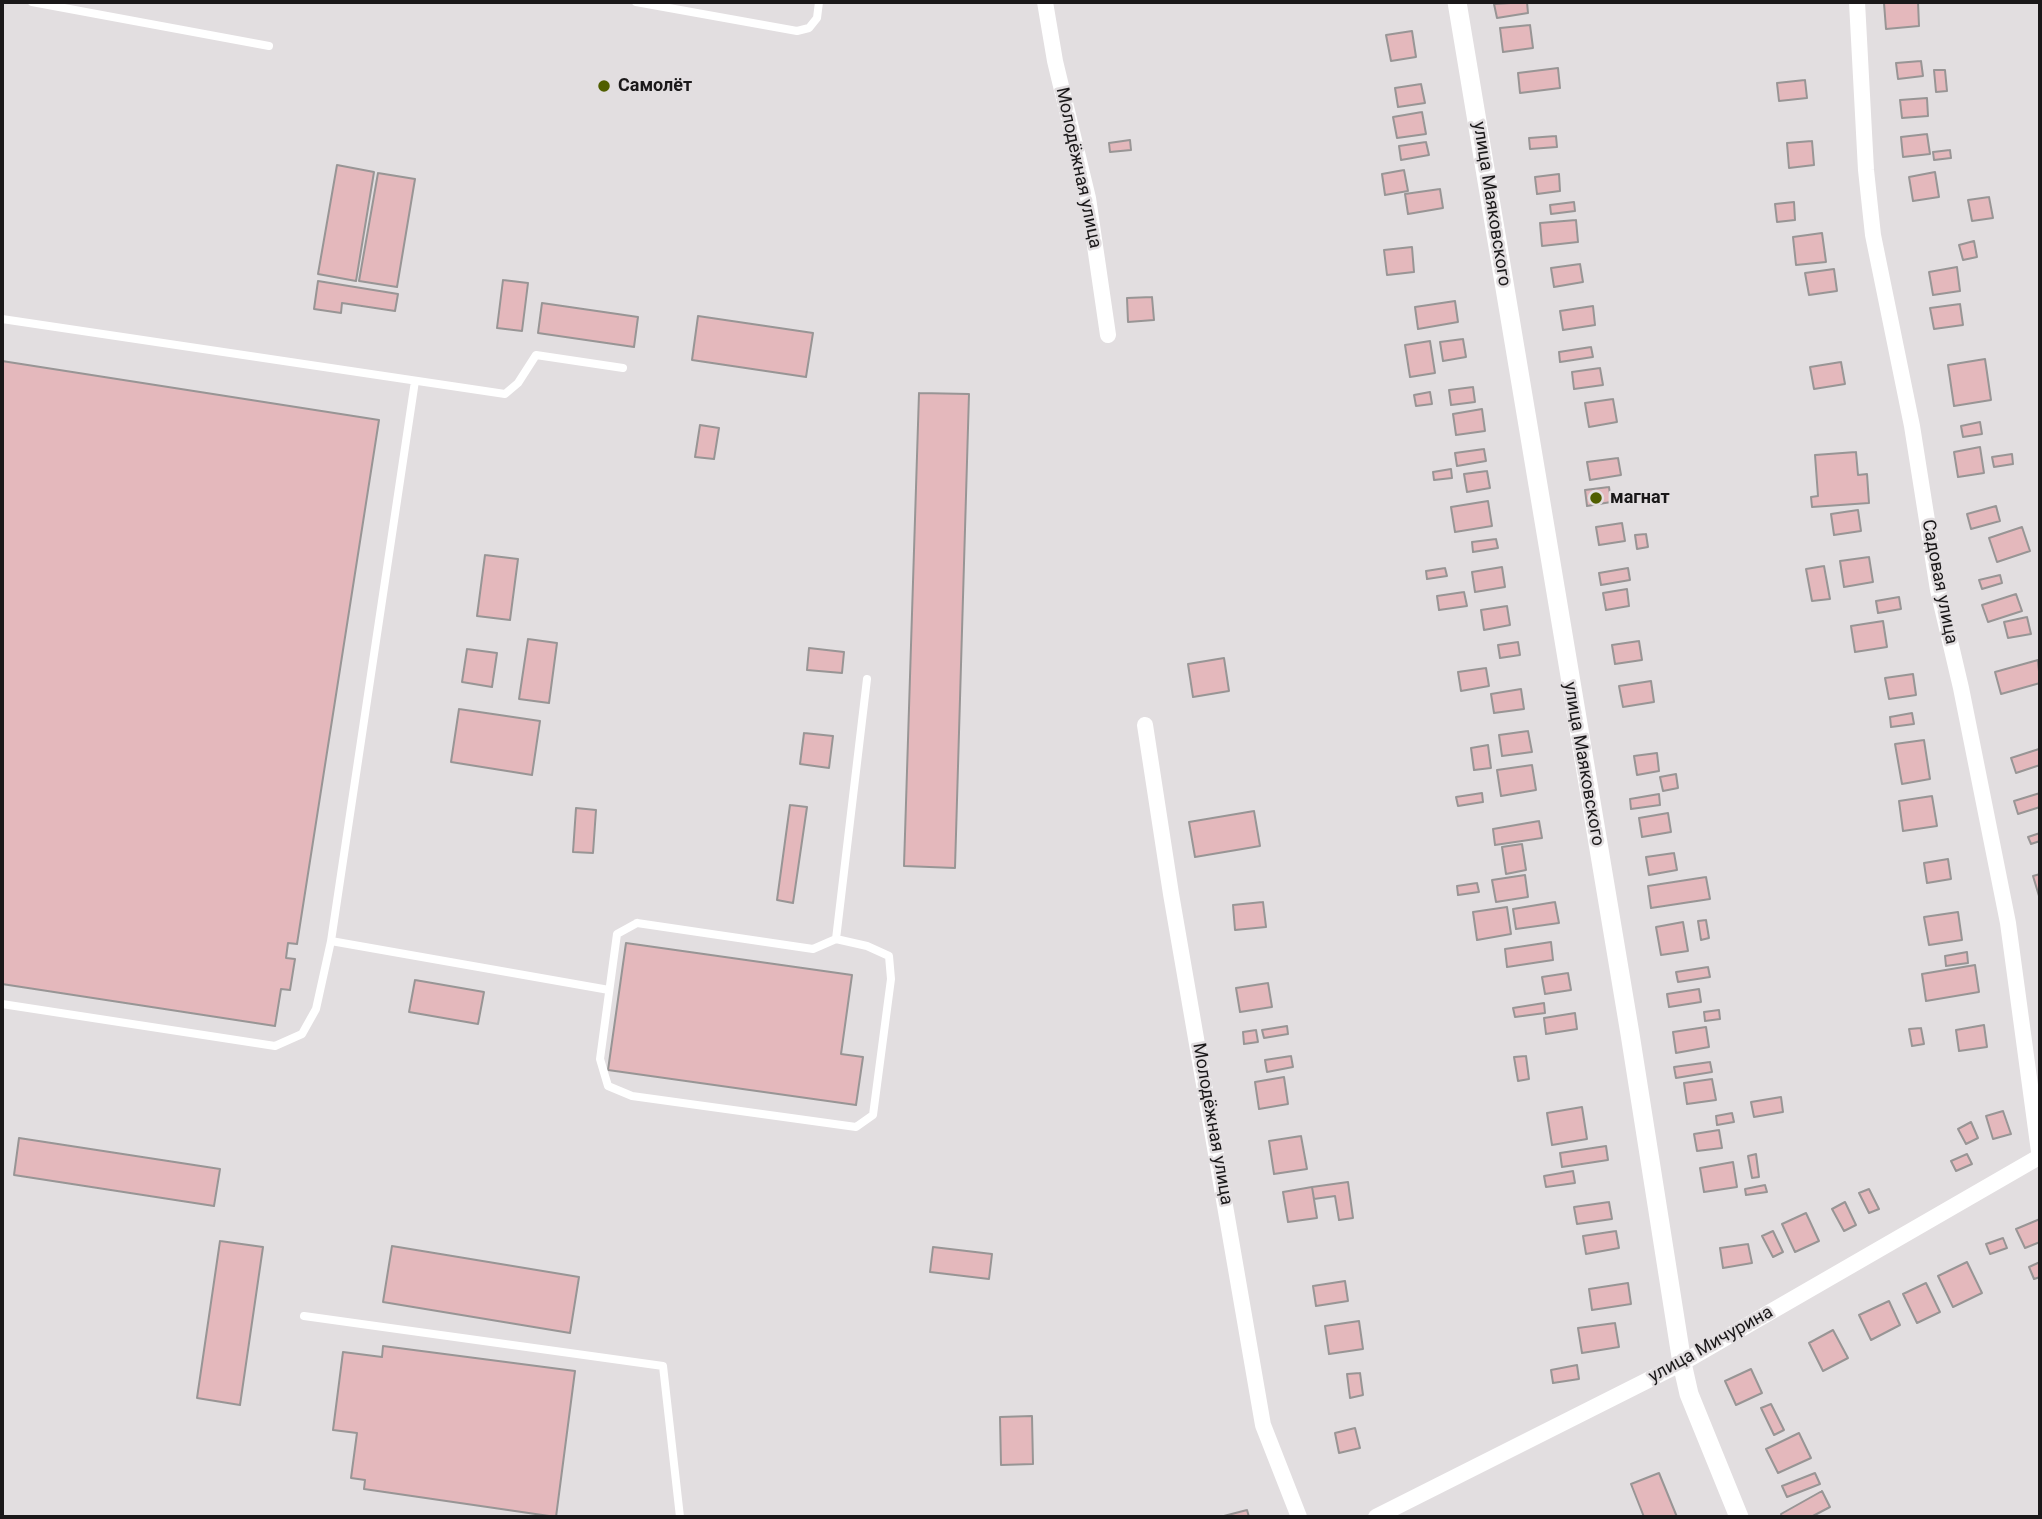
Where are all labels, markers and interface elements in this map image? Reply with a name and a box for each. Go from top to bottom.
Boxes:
place label: Самолёт [618,75,692,97]
marker: Самолёт [596,78,612,94]
street label: Молодёжная улица [1050,86,1106,250]
street label: улица Маяковского [1467,120,1515,288]
place label: магнат [1610,487,1670,509]
marker: магнат [1588,490,1604,506]
street label: Садовая улица [1916,518,1962,646]
street label: улица Маяковского [1558,680,1608,848]
street label: Молодёжная улица [1187,1041,1237,1207]
street label: улица Мичурина [1645,1302,1777,1388]

